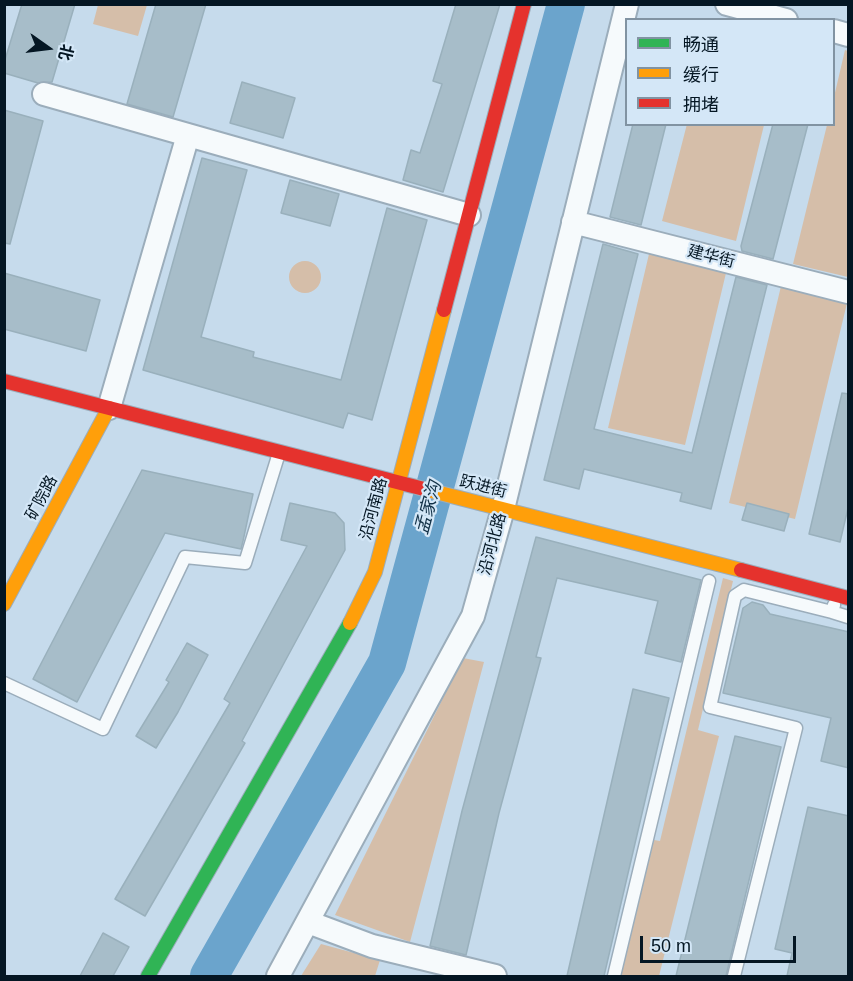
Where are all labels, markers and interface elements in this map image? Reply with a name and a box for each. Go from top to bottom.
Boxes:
north arrow [18,18,78,78]
legend [625,18,835,126]
text: 畅通 [683,35,719,55]
text: 北 [56,43,76,62]
text: 缓行 [683,65,719,85]
text: 拥堵 [683,95,719,115]
street label: 建华街 [685,242,737,272]
street label: 矿院路 [22,472,62,524]
street label: 跃进街 [457,472,509,502]
street label: 沿河南路 [356,476,392,542]
water label: 孟家沟 [412,479,446,537]
street label: 沿河北路 [475,511,511,577]
scale bar [643,924,799,962]
text: 50 m [651,936,691,956]

